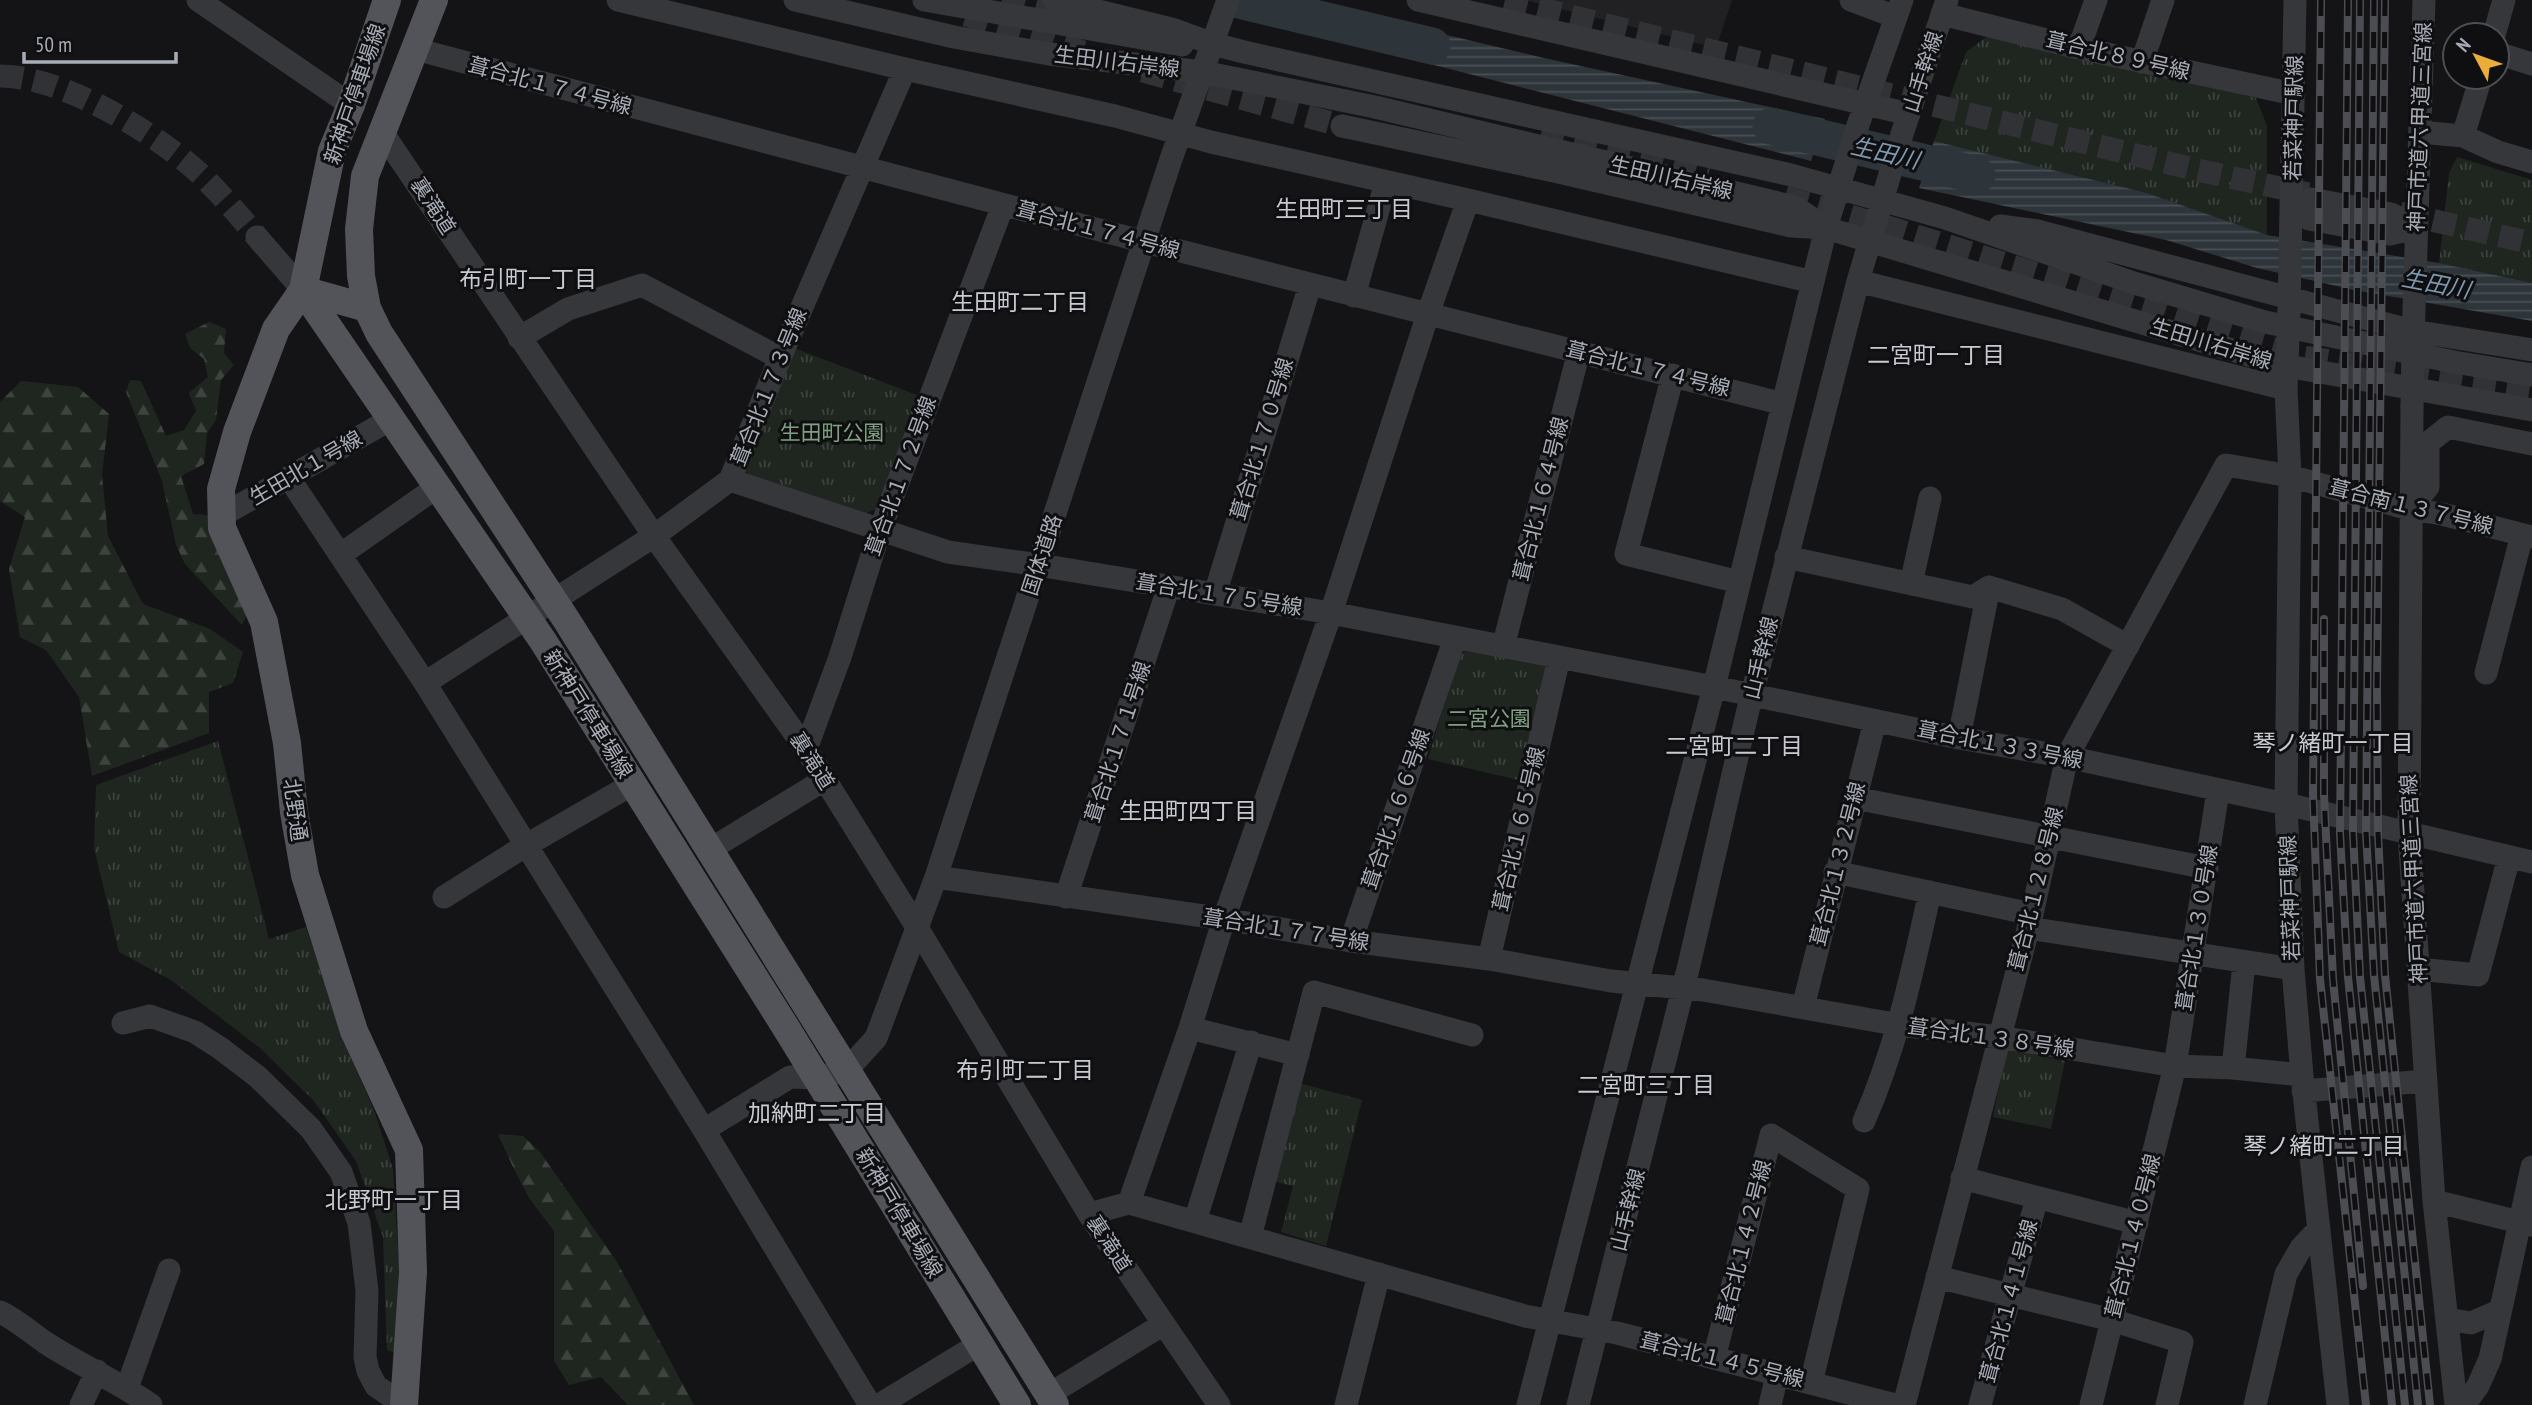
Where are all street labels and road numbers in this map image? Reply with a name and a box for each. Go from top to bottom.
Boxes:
street label: 新神戸停車場線 [318,20,391,168]
street label: 神戸市道六甲道三宮線 [2402,22,2437,232]
street label: 葺合北８９号線 [2043,26,2193,85]
street label: 山手幹線 [1897,28,1948,116]
street label: 生田川右岸線 [1053,40,1181,83]
street label: 葺合北１７４号線 [465,51,635,120]
street label: 若菜神戸駅線 [2279,55,2308,181]
street label: 生田川右岸線 [1607,150,1736,205]
street label: 裏滝道 [405,172,462,239]
street label: 葺合北１７４号線 [1013,195,1183,264]
street label: 葺合北１７３号線 [725,304,813,470]
street label: 生田川右岸線 [2147,312,2275,375]
street label: 葺合北１７４号線 [1563,335,1733,402]
street label: 葺合北１７０号線 [1224,355,1299,523]
street label: 葺合北１７２号線 [859,392,942,559]
street label: 葺合北１６４号線 [1507,414,1574,584]
street label: 生田北１号線 [244,424,367,511]
street label: 葺合南１３７号線 [2326,473,2496,540]
street label: 国体道路 [1016,511,1067,599]
street label: 葺合北１７５号線 [1134,568,1304,621]
street label: 山手幹線 [1737,614,1784,702]
street label: 新神戸停車場線 [538,644,639,783]
street label: 葺合北１７１号線 [1079,658,1156,826]
street label: 葺合北１３３号線 [1915,715,2085,774]
street label: 葺合北１６６号線 [1355,725,1436,893]
street label: 裏滝道 [784,727,841,795]
street label: 葺合北１６５号線 [1486,744,1551,914]
street label: 神戸市道六甲道三宮線 [2395,773,2432,985]
street label: 北野通 [278,777,313,843]
street label: 葺合北１３２号線 [1804,779,1871,949]
street label: 葺合北１２８号線 [2002,804,2069,974]
street label: 若菜神戸駅線 [2274,835,2305,961]
street label: 葺合北１３０号線 [2170,843,2223,1013]
street label: 葺合北１７７号線 [1201,903,1371,956]
street label: 葺合北１３８号線 [1906,1012,2076,1063]
street label: 新神戸停車場線 [850,1143,949,1283]
street label: 葺合北１４０号線 [2099,1151,2166,1321]
street label: 葺合北１４２号線 [1710,1157,1777,1327]
street label: 山手幹線 [1604,1166,1651,1254]
street label: 裏滝道 [1081,1210,1138,1277]
street label: 葺合北１４１号線 [1974,1216,2043,1386]
street label: 葺合北１４５号線 [1637,1326,1807,1393]

